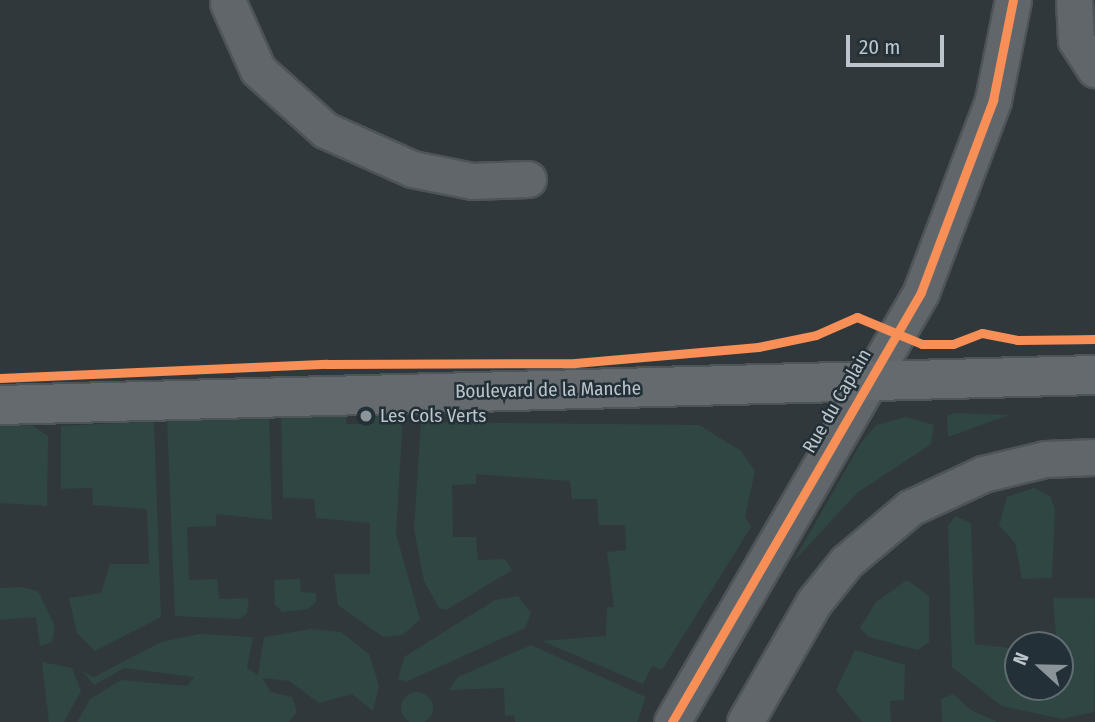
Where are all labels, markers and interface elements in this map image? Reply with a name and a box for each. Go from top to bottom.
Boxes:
scale bar [850,21,948,65]
text: 20 m [859,34,900,60]
street label: Rue du Caplain [798,345,876,457]
street label: Boulevard de la Manche [455,377,641,403]
place label: Les Cols Verts [380,405,486,427]
marker: Les Cols Verts [358,408,374,424]
north arrow [1004,631,1074,701]
text: N [1008,649,1034,668]

